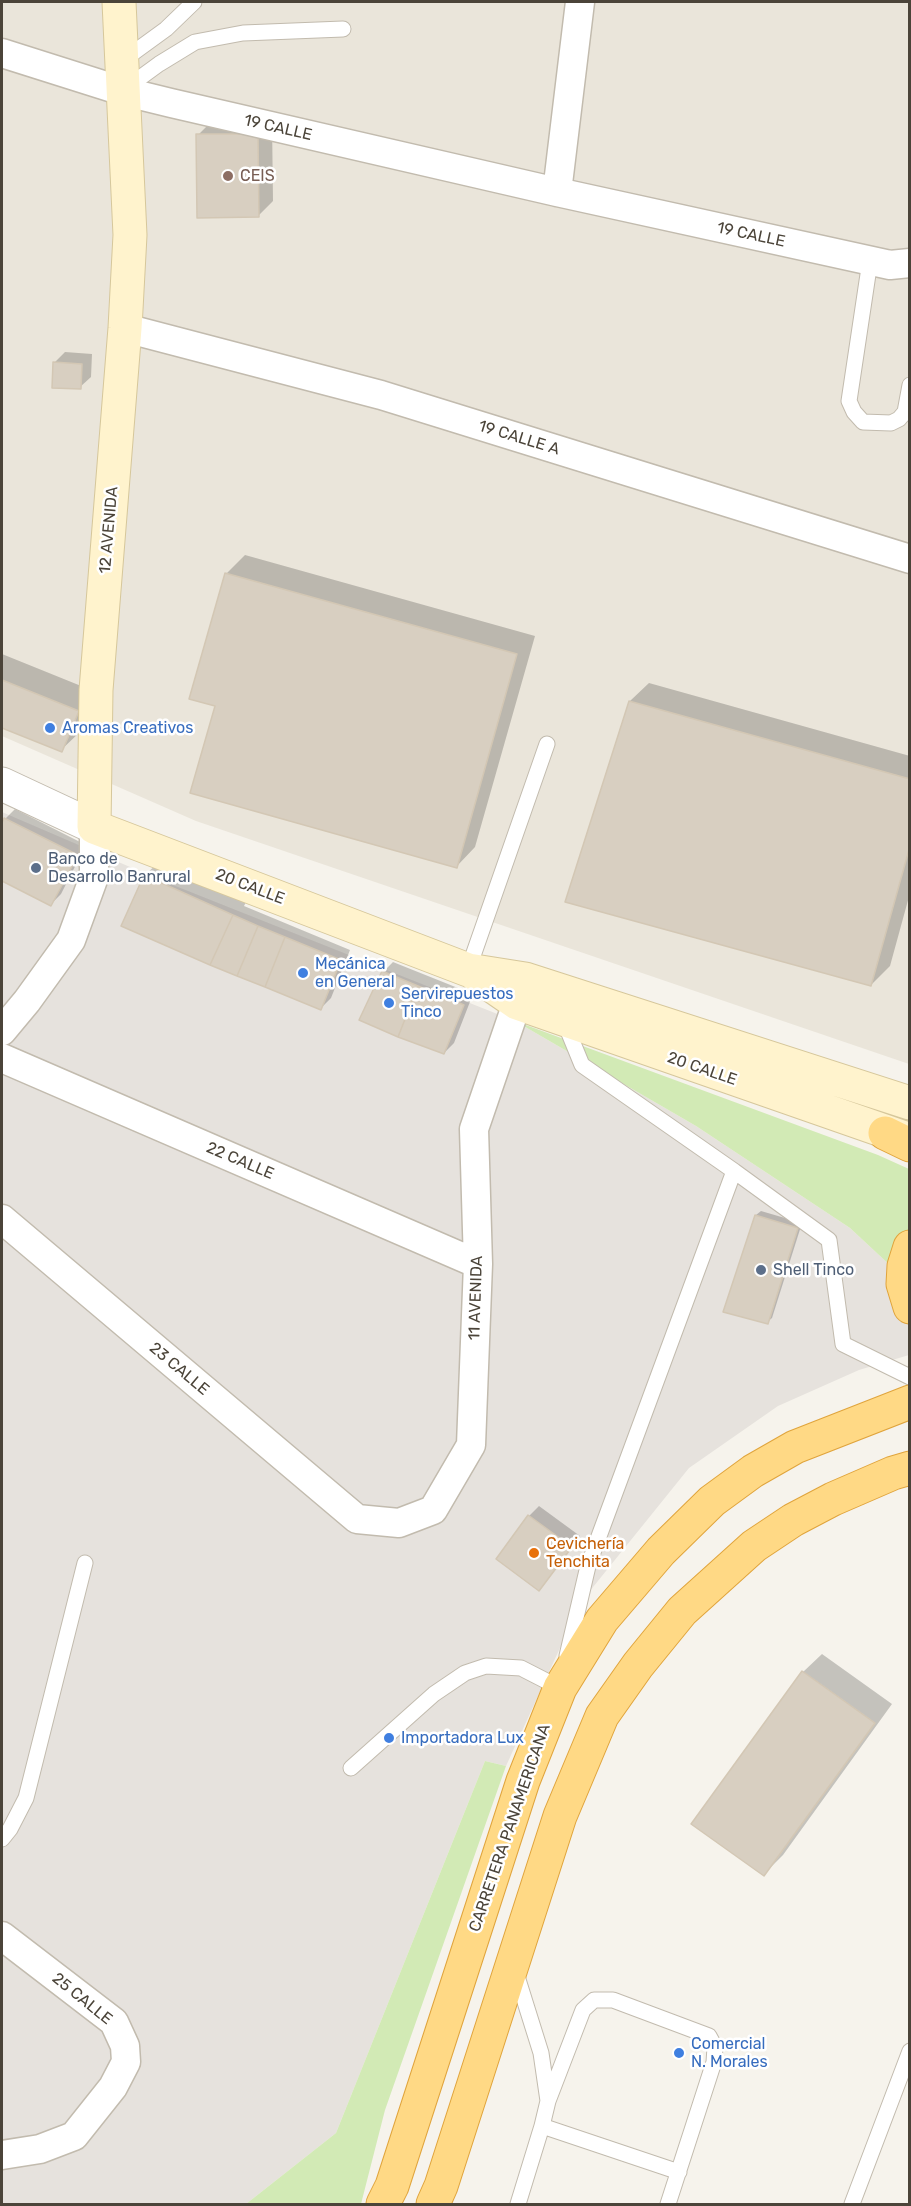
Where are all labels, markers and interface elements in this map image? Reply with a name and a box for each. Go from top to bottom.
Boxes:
street label: 19 CALLE [242,111,314,145]
place label: CEIS [240,166,275,186]
marker: CEIS [221,169,235,183]
street label: 19 CALLE [715,218,787,252]
street label: 19 CALLE A [476,417,562,459]
street label: 12 AVENIDA [96,486,122,574]
place label: Aromas Creativos [62,718,193,738]
marker: Aromas Creativos [43,721,57,735]
place label: Banco de Desarrollo Banrural [48,849,191,887]
marker: Banco de Desarrollo Banrural [29,861,43,875]
street label: 20 CALLE [213,865,287,909]
place label: Mecánica en General [315,954,395,992]
marker: Mecánica en General [296,966,310,980]
place label: Servirepuestos Tinco [401,984,513,1022]
marker: Servirepuestos Tinco [382,996,396,1010]
street label: 20 CALLE [665,1048,739,1090]
street label: 22 CALLE [203,1138,277,1184]
street label: 11 AVENIDA [465,1255,487,1341]
place label: Shell Tinco [773,1260,854,1280]
marker: Shell Tinco [754,1263,768,1277]
street label: 23 CALLE [145,1339,213,1399]
place label: Cevichería Tenchita [546,1534,624,1572]
marker: Cevichería Tenchita [527,1546,541,1560]
street label: CARRETERA PANAMERICANA [465,1722,555,1934]
place label: Importadora Lux [401,1728,524,1748]
marker: Importadora Lux [382,1731,396,1745]
street label: 25 CALLE [48,1969,116,2029]
place label: Comercial N. Morales [691,2034,768,2072]
marker: Comercial N. Morales [672,2046,686,2060]

